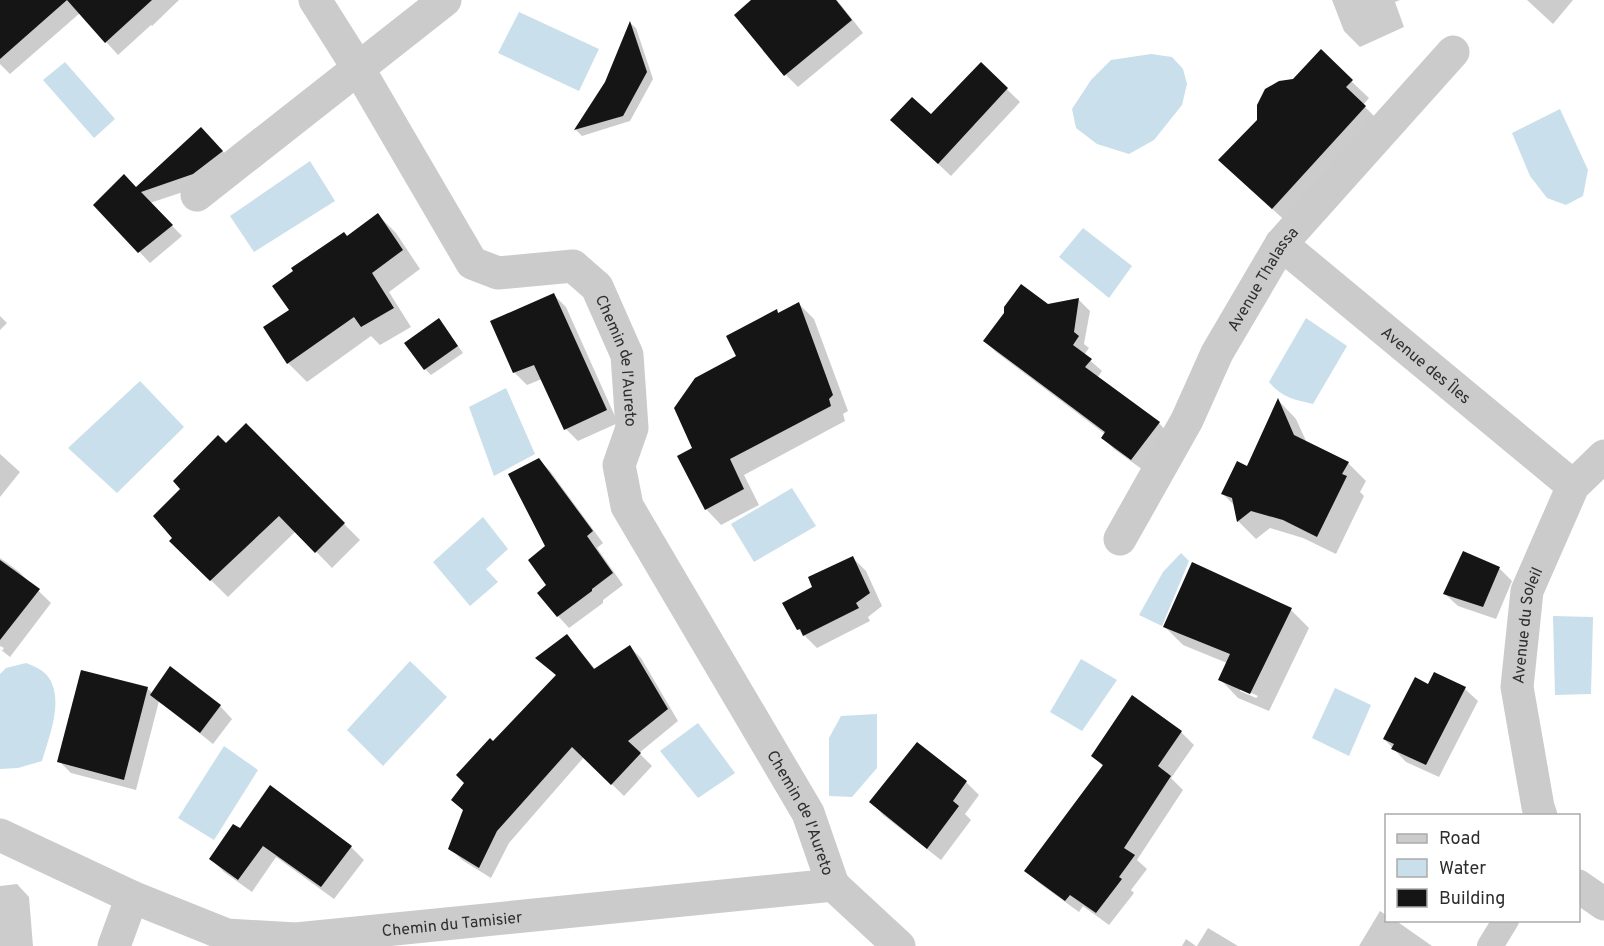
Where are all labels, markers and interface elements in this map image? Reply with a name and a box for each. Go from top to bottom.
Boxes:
street label: Avenue Thalassa [1224,224,1304,336]
street label: Chemin de l'Aureto [590,292,640,427]
street label: Avenue des Îles [1376,323,1474,409]
street label: Avenue du Soleil [1509,565,1548,685]
street label: Chemin de l'Aureto [761,747,837,879]
legend [1385,814,1580,922]
text: Road [1439,828,1481,851]
text: Water [1439,858,1486,881]
text: Building [1439,888,1505,911]
street label: Chemin du Tamisier [381,908,523,942]

